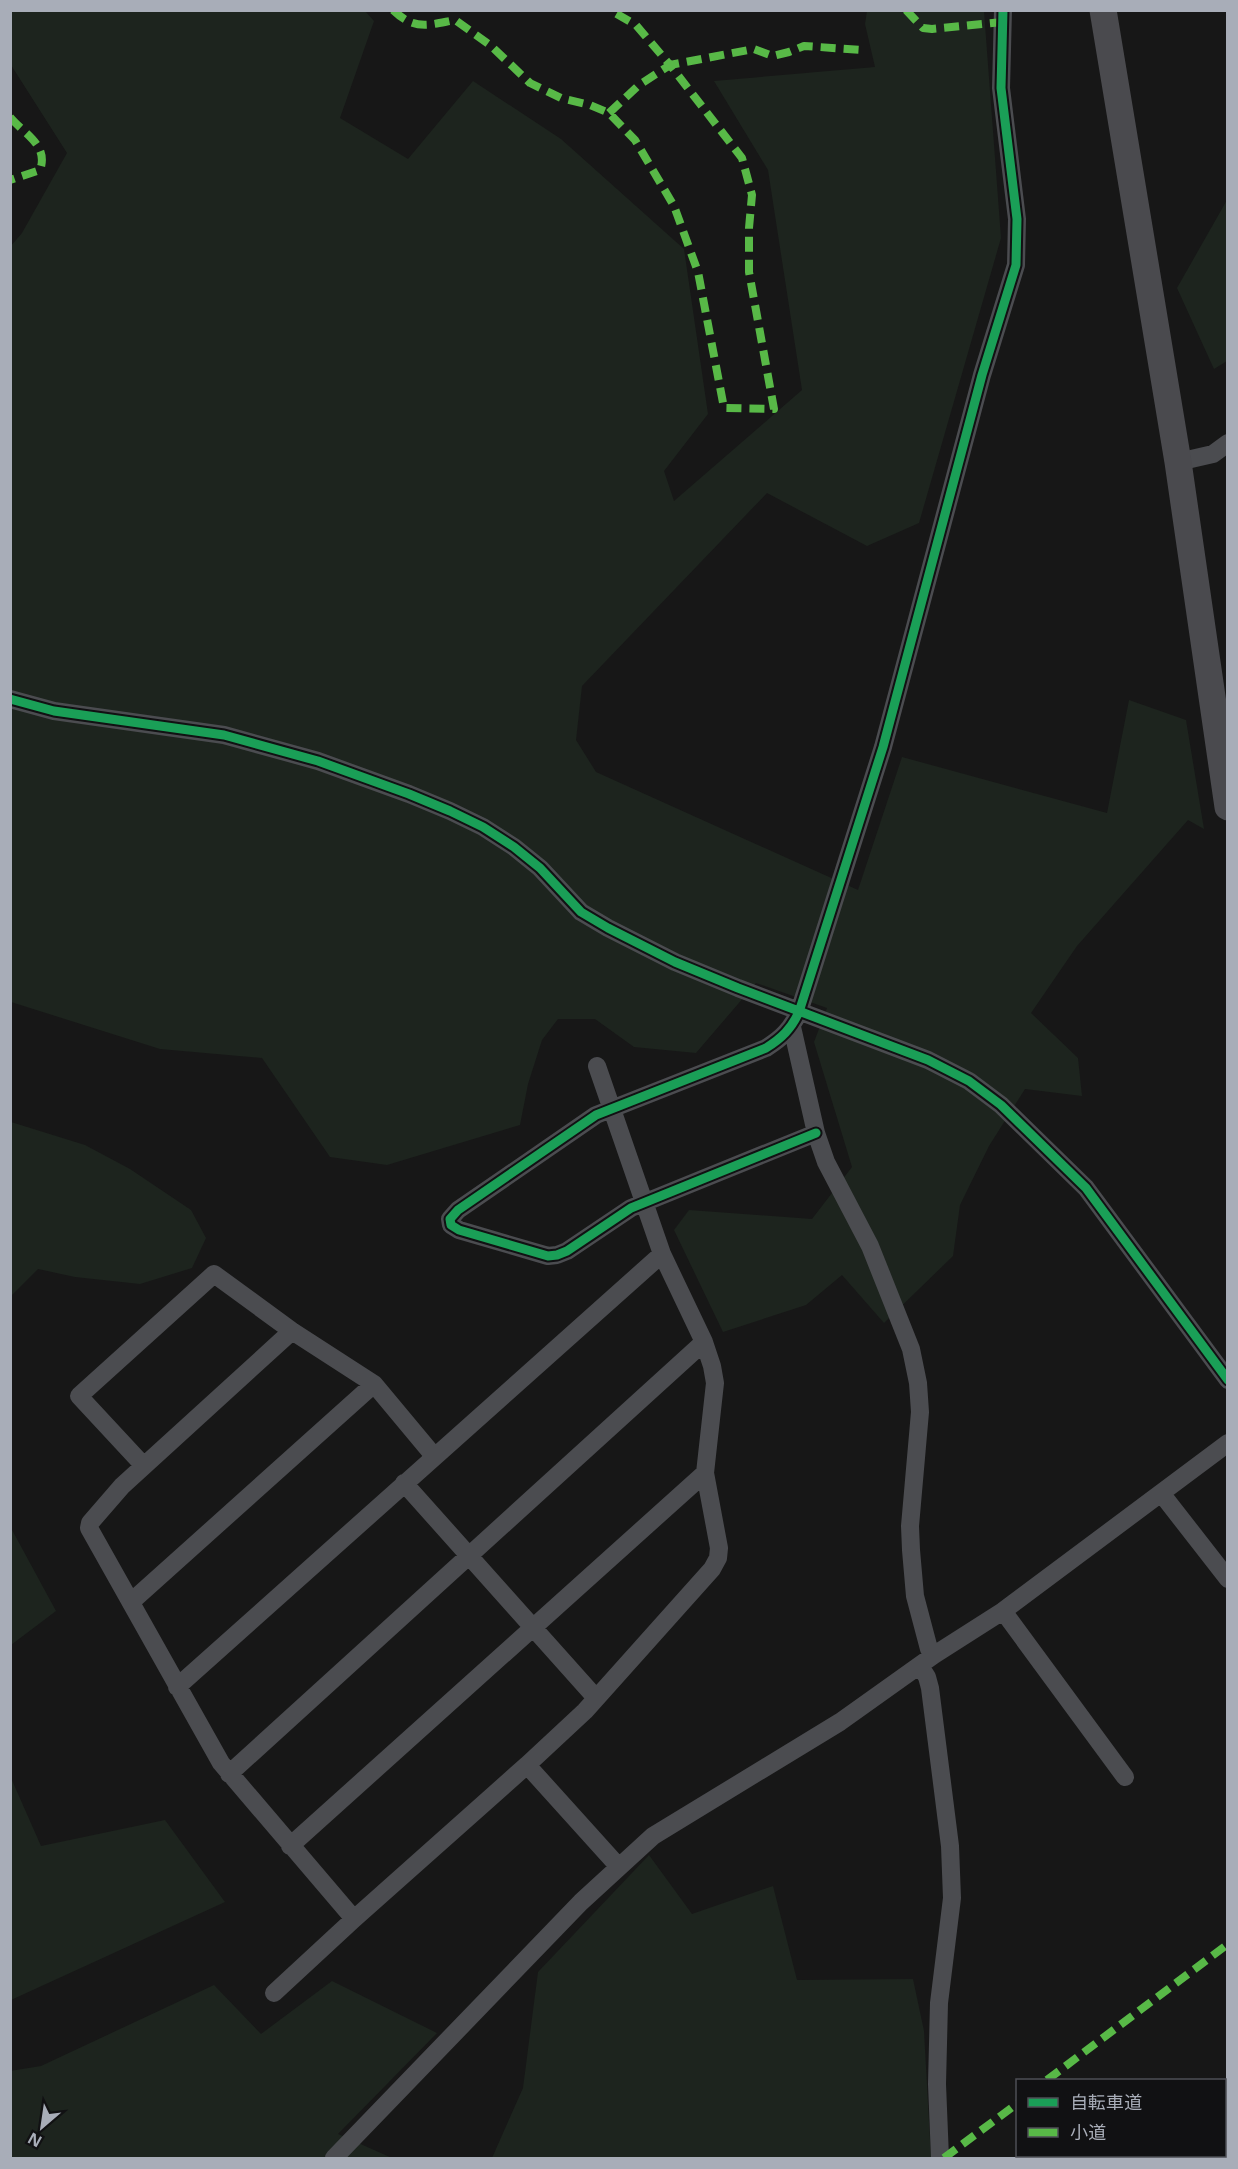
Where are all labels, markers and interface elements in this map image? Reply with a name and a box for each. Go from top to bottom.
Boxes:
legend [1016,2079,1226,2157]
text: 自転車道 [1070,2090,1142,2114]
north arrow [12,2097,72,2157]
text: 小道 [1070,2120,1106,2144]
text: N [24,2127,46,2153]

